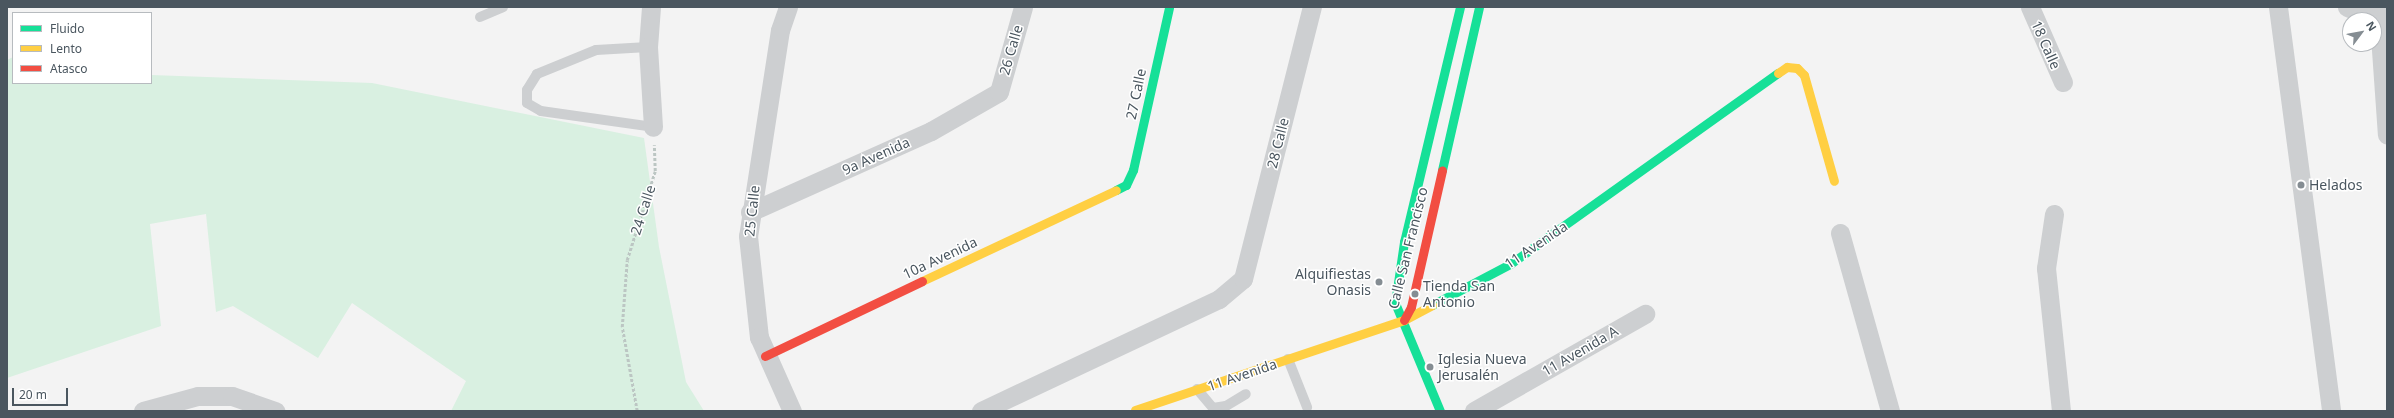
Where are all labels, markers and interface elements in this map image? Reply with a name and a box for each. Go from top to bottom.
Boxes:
legend [12,12,152,84]
north arrow [2342,12,2382,52]
street label: 18 Calle [2028,18,2064,72]
text: N [2363,18,2380,34]
text: Fluido [50,20,84,37]
street label: 26 Calle [996,23,1026,77]
text: Lento [50,40,82,57]
text: Atasco [50,60,88,77]
street label: 27 Calle [1122,67,1150,121]
street label: 28 Calle [1264,116,1292,170]
street label: 9a Avenida [840,134,912,178]
place label: Helados [2309,177,2363,193]
marker: Helados [2296,180,2306,190]
street label: 24 Calle [627,183,659,237]
street label: 25 Calle [741,185,763,237]
street label: Calle San Francisco [1385,185,1431,311]
street label: 11 Avenida [1501,218,1571,272]
street label: 10a Avenida [900,233,980,283]
place label: Alquifiestas Onasis [1295,266,1371,298]
marker: Alquifiestas Onasis [1374,277,1384,287]
place label: Tienda San Antonio [1423,278,1495,310]
marker: Tienda San Antonio [1410,289,1420,299]
street label: 11 Avenida A [1539,322,1621,380]
place label: Iglesia Nueva Jerusalén [1438,351,1527,384]
street label: 11 Avenida [1205,355,1279,395]
marker: Iglesia Nueva Jerusalén [1425,362,1435,372]
scale bar [14,380,70,406]
text: 20 m [19,386,47,403]

